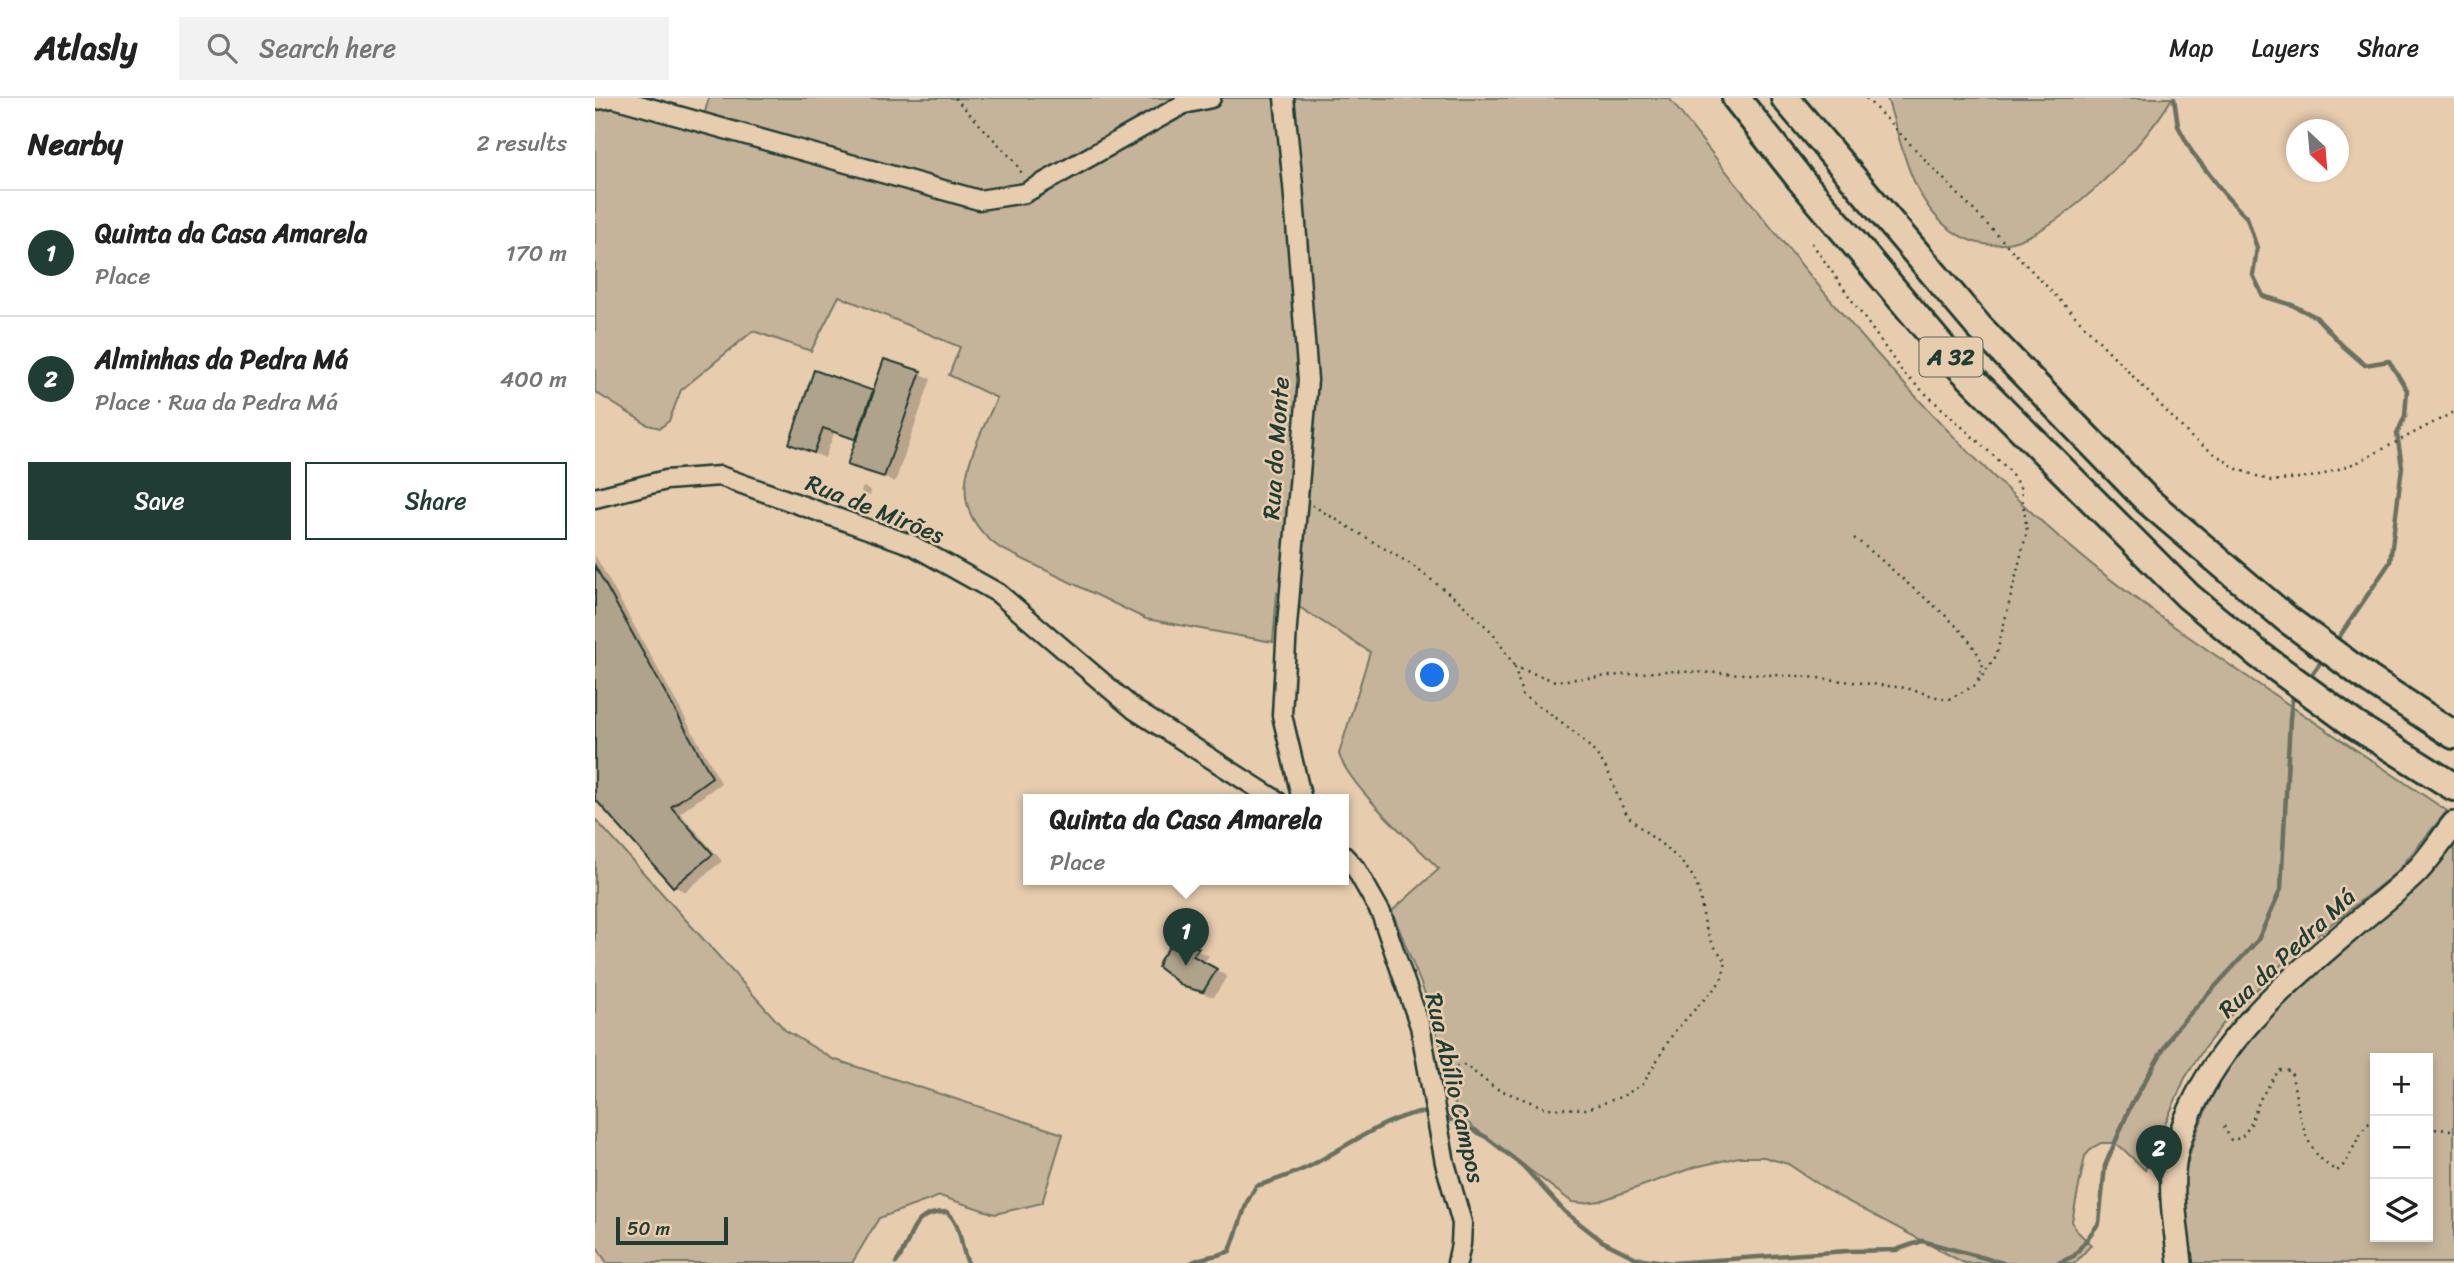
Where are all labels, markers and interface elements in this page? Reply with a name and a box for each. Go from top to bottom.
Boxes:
search box [179,17,669,80]
text: Atlasly [35,19,137,77]
text: Search here [259,25,396,71]
text: Map [2169,27,2214,69]
text: Layers [2252,27,2319,69]
text: Share [2357,27,2419,69]
icon: search [203,29,241,67]
text: Nearby [28,117,123,171]
north arrow [2286,119,2349,182]
text: 2 results [476,123,567,164]
text: Quinta da Casa Amarela [95,210,367,256]
text: 1 [46,233,56,274]
text: 170 m [506,233,567,274]
text: Place [95,256,150,297]
text: Alminhas da Pedra Má [95,336,348,382]
road number: A 32 [1919,338,1983,376]
text: 2 [44,359,58,400]
text: 400 m [500,359,567,400]
street label: Rua do Monte [1250,375,1302,521]
text: Place · Rua da Pedra Má [95,382,338,423]
button: Save [28,462,291,540]
button: Share [305,462,567,540]
street label: Rua de Mirões [799,462,951,556]
your location [1415,658,1449,692]
popup [1023,794,1349,885]
text: Quinta da Casa Amarela [1050,796,1322,842]
text: Place [1050,842,1105,883]
street label: Rua da Pedra Má [2208,877,2366,1029]
pin: 1 [1163,908,1209,966]
street label: Rua Abílio Campos [1413,989,1497,1187]
map controls [2370,1053,2433,1242]
button: + [2370,1053,2433,1116]
button: − [2370,1116,2433,1179]
pin: 2 [2136,1125,2182,1183]
button: layers [2370,1179,2433,1242]
text: 50 m [627,1212,670,1245]
scale bar [616,1214,728,1246]

